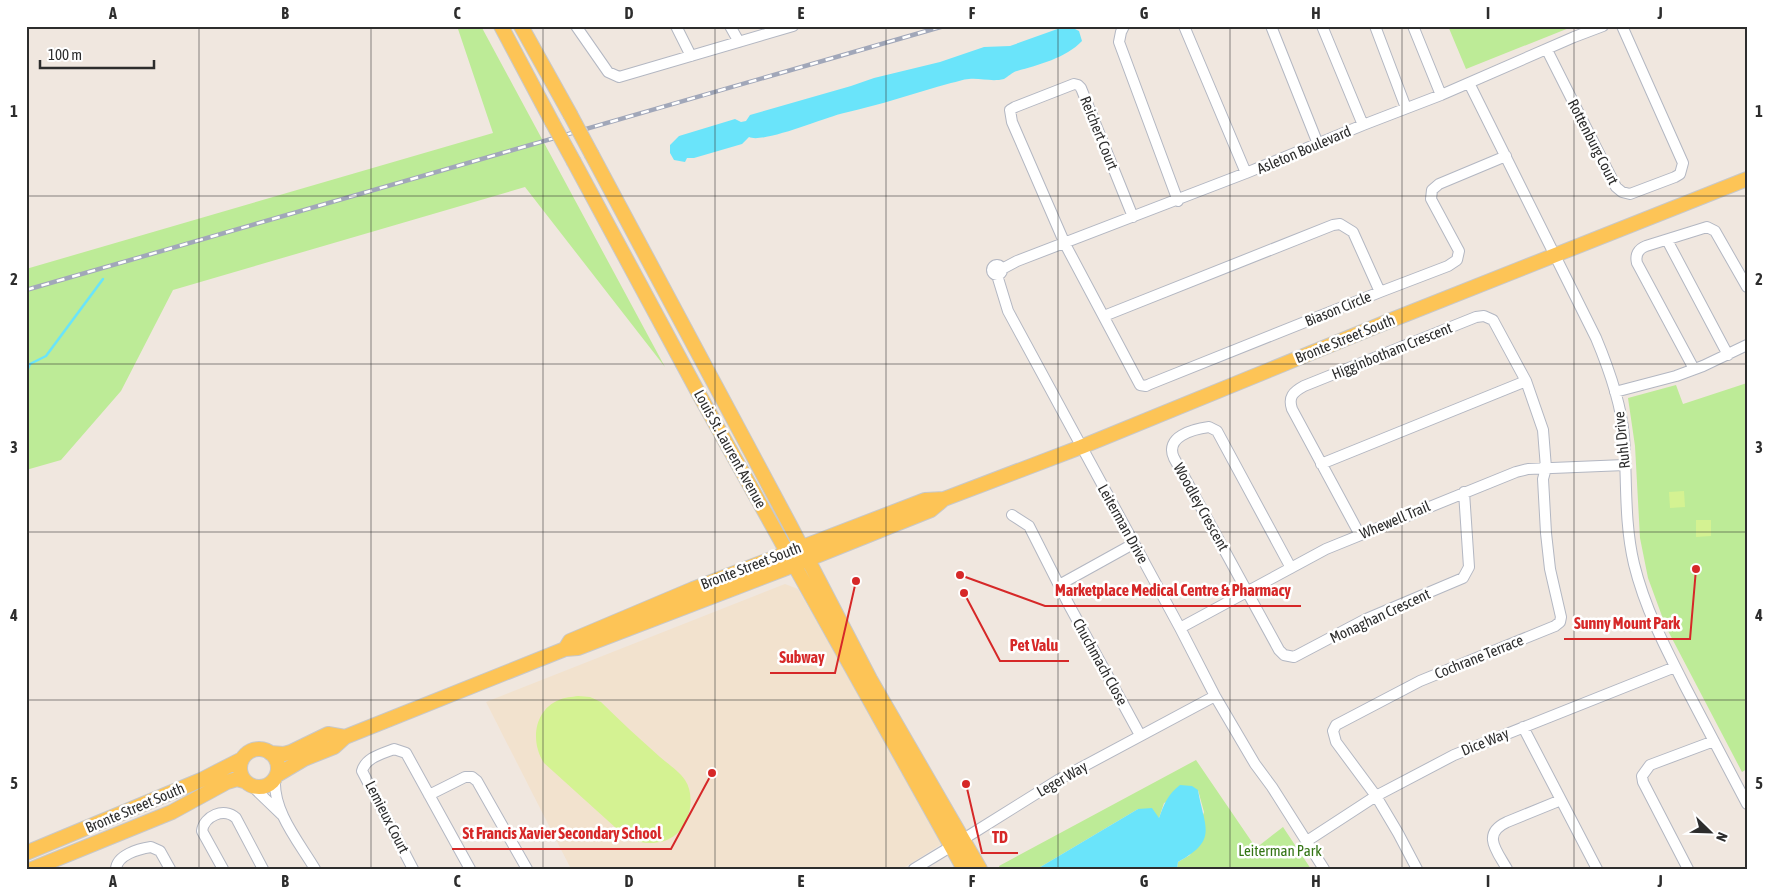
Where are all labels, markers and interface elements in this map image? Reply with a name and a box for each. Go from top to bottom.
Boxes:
text: A [108,4,117,22]
text: B [281,4,289,22]
text: C [453,4,461,22]
text: D [625,4,634,22]
text: E [798,4,805,22]
text: F [969,4,976,22]
text: G [1140,4,1149,22]
text: H [1311,4,1321,22]
text: I [1486,4,1490,22]
text: J [1656,4,1663,22]
scale bar [40,38,154,70]
text: 100 m [48,46,82,63]
street label: Reichert Court [1077,94,1122,172]
street label: Rottenburg Court [1565,96,1622,187]
text: 1 [10,102,18,120]
text: 1 [1755,102,1763,120]
street label: Asleton Boulevard [1254,122,1353,177]
text: 2 [10,270,18,288]
text: 2 [1755,270,1763,288]
street label: Biason Circle [1302,287,1374,330]
street label: Bronte Street South [1292,311,1397,366]
street label: Higginbotham Crescent [1329,319,1454,382]
street label: Louis St. Laurent Avenue [691,387,770,511]
street label: Ruhl Drive [1610,411,1633,469]
text: 3 [10,438,18,456]
text: 3 [1755,438,1763,456]
street label: Woodley Crescent [1170,460,1233,554]
street label: Leiterman Drive [1095,481,1152,566]
street label: Whewell Trail [1357,497,1433,542]
street label: Bronte Street South [698,539,803,592]
callout: Marketplace Medical Centre & Pharmacy [1045,575,1301,606]
text: Marketplace Medical Centre & Pharmacy [1055,581,1291,599]
street label: Monaghan Crescent [1327,585,1433,646]
text: 4 [9,606,18,624]
text: 4 [1754,606,1763,624]
callout: Sunny Mount Park [1564,608,1690,639]
text: Sunny Mount Park [1574,614,1681,632]
street label: Chuchmach Close [1070,615,1131,708]
callout: Pet Valu [1000,630,1069,661]
street label: Cochrane Terrace [1432,631,1526,682]
text: Pet Valu [1010,636,1059,654]
callout: Subway [770,642,835,673]
text: Subway [779,648,825,666]
street label: Dice Way [1459,724,1511,759]
street label: Leger Way [1033,757,1090,800]
text: 5 [10,774,18,792]
text: 5 [1755,774,1763,792]
street label: Lemieux Court [362,778,413,856]
street label: Bronte Street South [83,779,187,836]
north arrow [1686,808,1736,858]
callout: St Francis Xavier Secondary School [452,818,671,849]
callout: TD [982,822,1018,853]
text: St Francis Xavier Secondary School [462,824,662,842]
text: TD [992,828,1008,846]
text: N [1713,830,1731,844]
park label: Leiterman Park [1238,842,1322,859]
text: A [108,872,117,890]
text: B [281,872,289,890]
text: C [453,872,461,890]
text: D [625,872,634,890]
text: E [798,872,805,890]
text: F [969,872,976,890]
text: G [1140,872,1149,890]
text: H [1311,872,1321,890]
text: I [1486,872,1490,890]
text: J [1656,872,1663,890]

